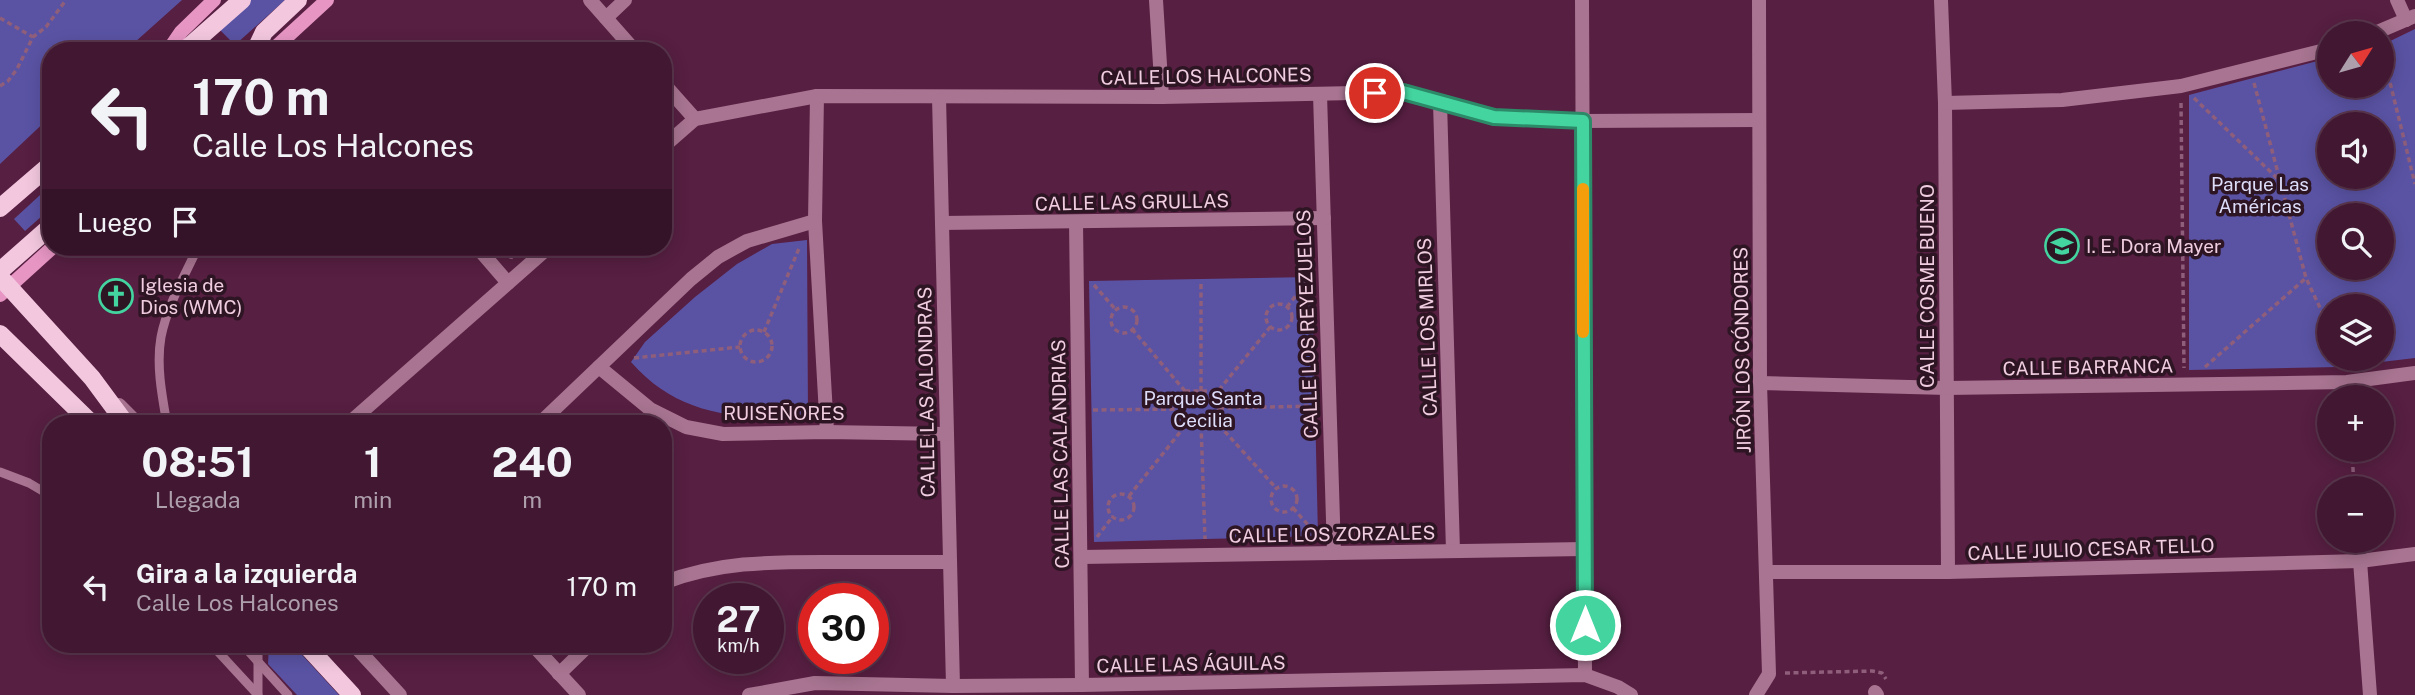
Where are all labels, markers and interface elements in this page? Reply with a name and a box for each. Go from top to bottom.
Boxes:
north arrow [2317,21,2394,98]
map controls [2317,21,2394,553]
street label: CALLE LOS HALCONES [1100,63,1312,89]
pin [1345,63,1405,123]
text: 170 m [192,68,330,126]
icon: left [77,70,168,161]
icon: arrive [1356,74,1394,112]
button: sound [2317,112,2394,189]
text: Calle Los Halcones [192,127,474,164]
park label: Parque Las Américas [2211,173,2309,217]
street label: CALLE COSME BUENO [1916,184,1938,388]
street label: CALLE LAS GRULLAS [1035,189,1229,215]
icon: arrive [166,203,204,241]
button: search [2317,203,2394,280]
text: Luego [77,207,152,238]
street label: CALLE LOS REYEZUELOS [1292,209,1322,439]
school or university icon: I. E. Dora Mayer [2043,227,2081,265]
place label: I. E. Dora Mayer [2086,235,2221,257]
street label: CALLE LOS MIRLOS [1413,237,1441,417]
street label: JIRÓN LOS CÓNDORES [1729,247,1755,453]
place label: Iglesia de Dios (WMC) [140,274,242,318]
church icon: Iglesia de Dios (WMC) [97,277,135,315]
street label: CALLE LAS ALONDRAS [913,286,939,498]
button: layers [2317,294,2394,371]
street label: CALLE LAS CALANDRIAS [1047,339,1073,569]
street label: CALLE BARRANCA [2002,355,2174,379]
button: + [2317,385,2394,462]
park label: Parque Santa Cecilia [1144,387,1262,431]
street label: RUISEÑORES [723,402,845,424]
text: 08:51 [141,437,254,486]
text: 1 [364,437,382,486]
text: 240 [491,437,573,486]
button: − [2317,476,2394,553]
text: Llegada [155,486,240,513]
text: min [353,486,392,513]
text: m [522,486,542,513]
street label: CALLE LOS ZORZALES [1229,521,1435,547]
street label: CALLE JULIO CESAR TELLO [1967,534,2215,564]
text: Gira a la izquierda [136,558,358,589]
icon: left [77,568,115,606]
text: 170 m [567,571,637,602]
speed limit sign: 30 [798,583,889,674]
position arrow [1548,588,1622,662]
text: Calle Los Halcones [136,589,339,616]
text: 27 [716,599,761,640]
text: km/h [717,635,760,656]
street label: CALLE LAS ÁGUILAS [1096,651,1286,677]

